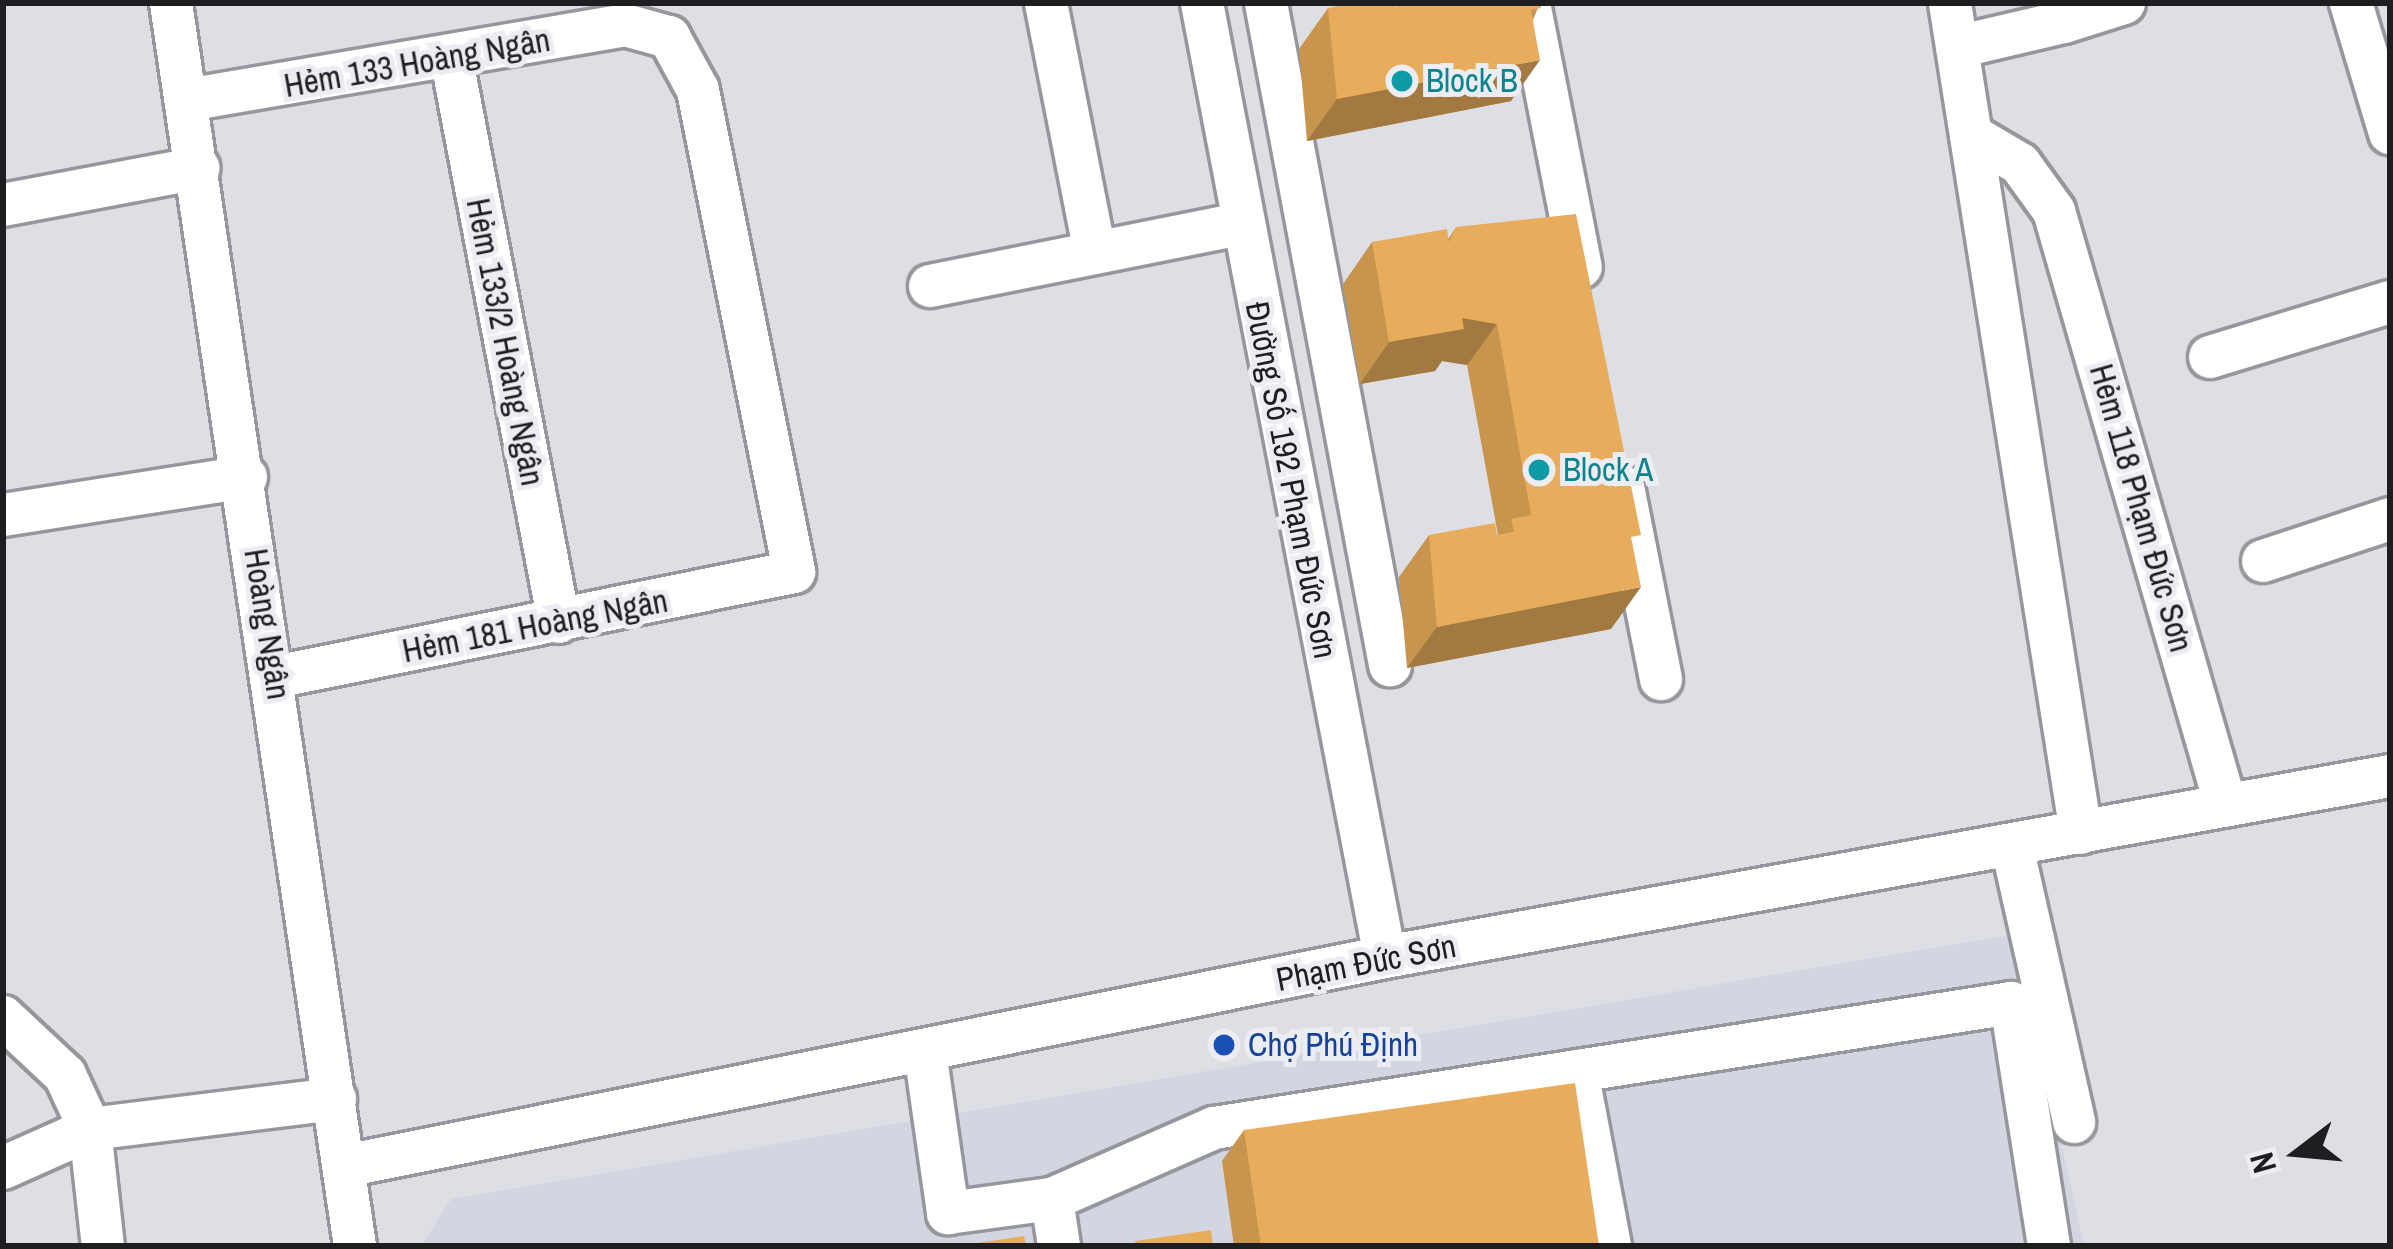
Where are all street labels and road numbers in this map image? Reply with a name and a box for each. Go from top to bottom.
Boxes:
street label: Hẻm 133 Hoàng Ngân [281,20,553,106]
street label: Hẻm 133/2 Hoàng Ngân [458,195,552,489]
street label: Đường Số 192 Phạm Đức Sơn [1237,298,1345,662]
street label: Hẻm 118 Phạm Đức Sơn [2081,360,2201,656]
street label: Hoàng Ngân [236,546,298,702]
street label: Hẻm 181 Hoàng Ngân [399,581,671,671]
street label: Phạm Đức Sơn [1273,926,1459,1000]

